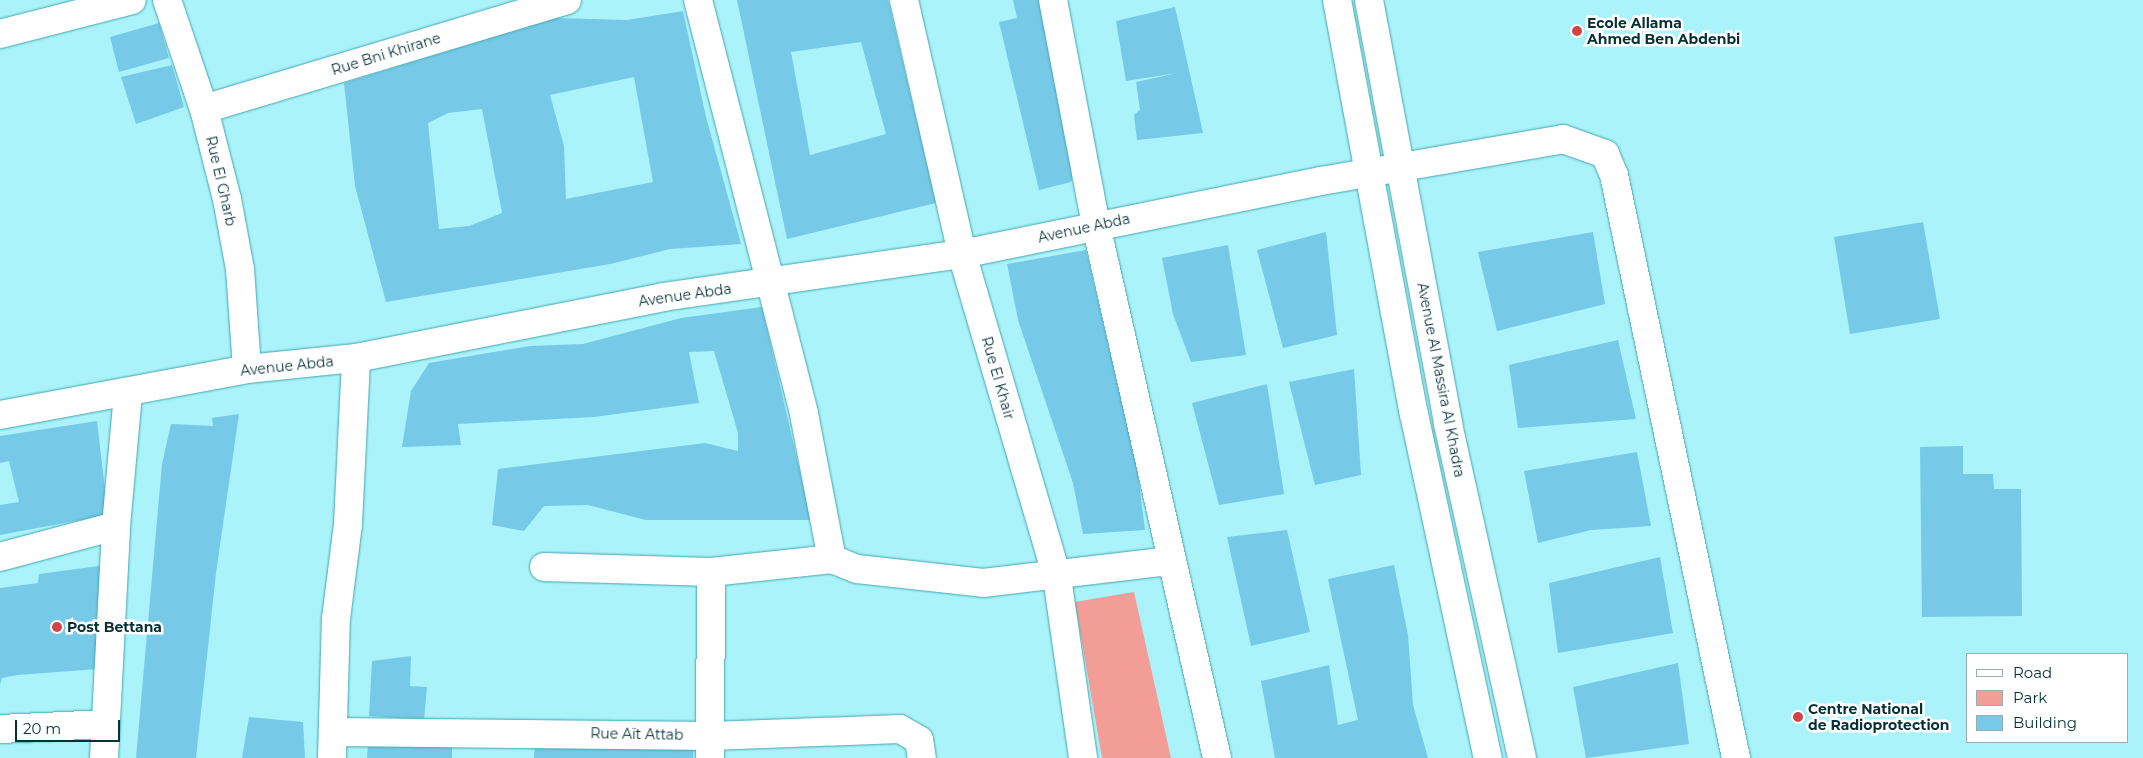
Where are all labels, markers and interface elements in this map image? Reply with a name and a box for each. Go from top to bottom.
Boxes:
place label: Ecole Allama Ahmed Ben Abdenbi [1587,15,1740,48]
marker: Ecole Allama Ahmed Ben Abdenbi [1571,25,1583,37]
street label: Rue Bni Khirane [329,29,443,79]
street label: Rue El Gharb [202,134,240,228]
street label: Avenue Abda [1036,210,1132,246]
street label: Avenue Abda [637,280,733,310]
street label: Avenue Al Massira Al Khadra [1414,281,1468,479]
street label: Rue El Khair [978,335,1018,421]
street label: Avenue Abda [239,353,335,379]
place label: Post Bettana [67,619,162,635]
marker: Post Bettana [51,621,63,633]
legend [1966,653,2128,743]
text: Road [2013,663,2052,682]
text: Park [2013,688,2047,707]
place label: Centre National de Radioprotection [1808,701,1949,734]
scale bar [18,710,122,742]
marker: Centre National de Radioprotection [1792,711,1804,723]
text: Building [2013,713,2077,732]
text: 20 m [23,719,61,738]
street label: Rue Aït Attab [590,725,684,743]

